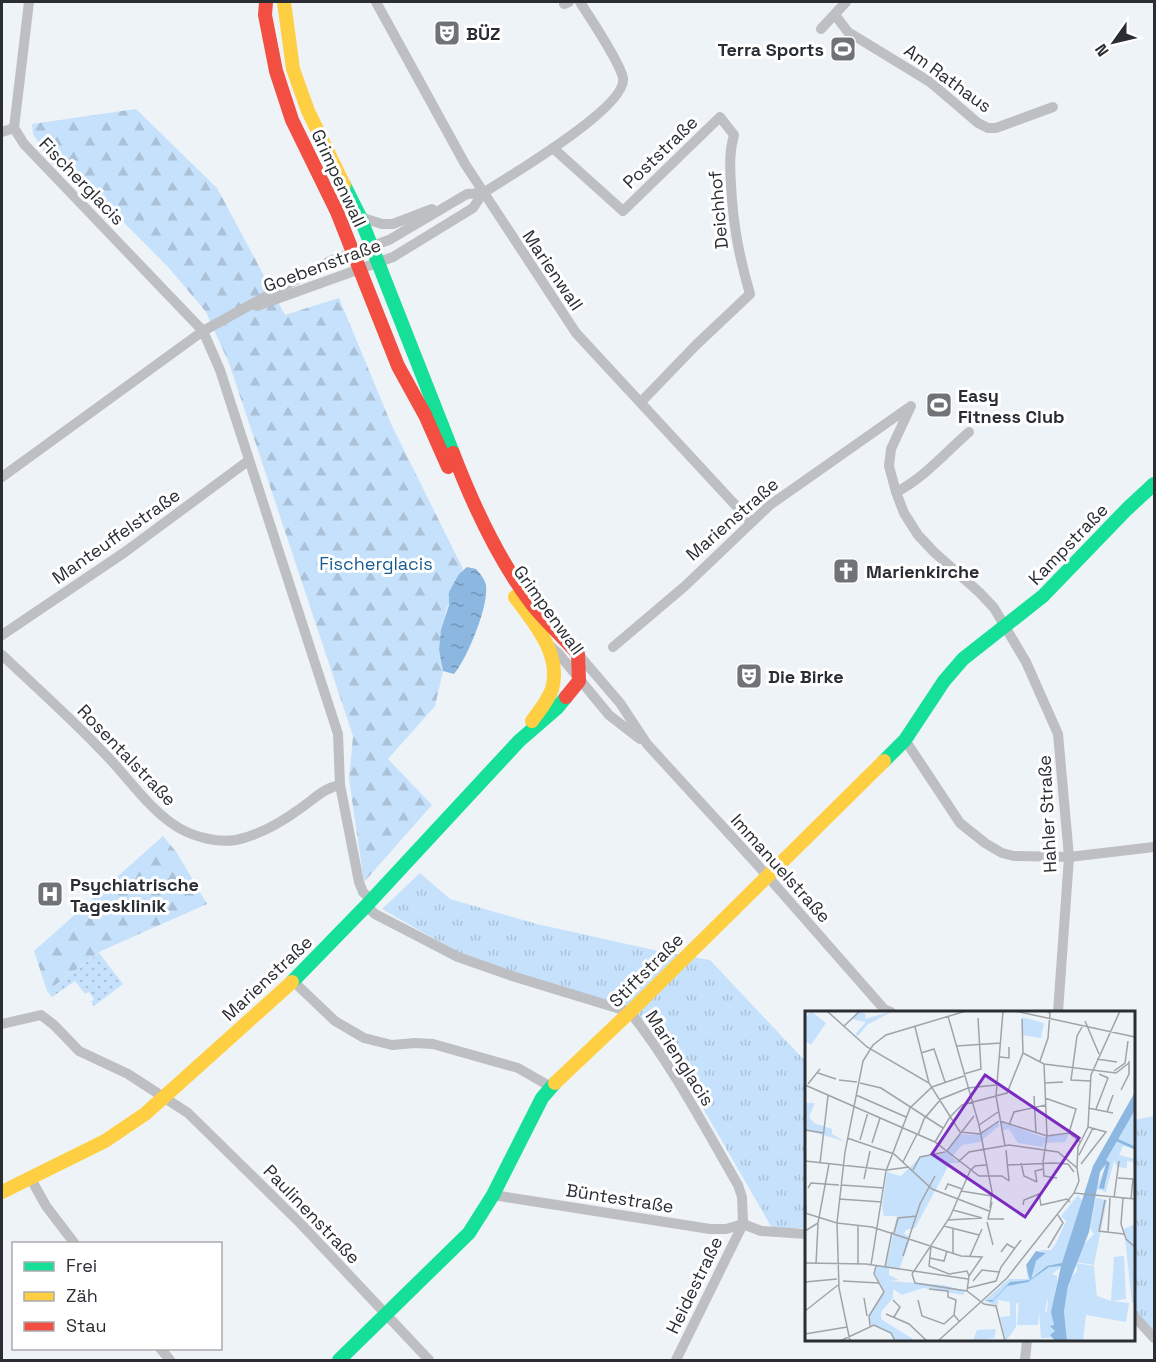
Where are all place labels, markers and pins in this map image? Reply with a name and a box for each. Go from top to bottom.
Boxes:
theatre icon: BÜZ [432,18,462,48]
place label: BÜZ [466,22,500,45]
sports icon: Terra Sports [828,34,858,64]
place label: Terra Sports [718,38,824,61]
place label: Easy Fitness Club [958,384,1064,428]
sports icon: Easy Fitness Club [924,390,954,420]
church icon: Marienkirche [831,556,861,586]
place label: Marienkirche [866,560,979,583]
theatre icon: Die Birke [734,661,764,691]
place label: Die Birke [768,665,844,688]
place label: Psychiatrische Tagesklinik [70,873,199,917]
hospital icon: Psychiatrische Tagesklinik [35,879,65,909]

